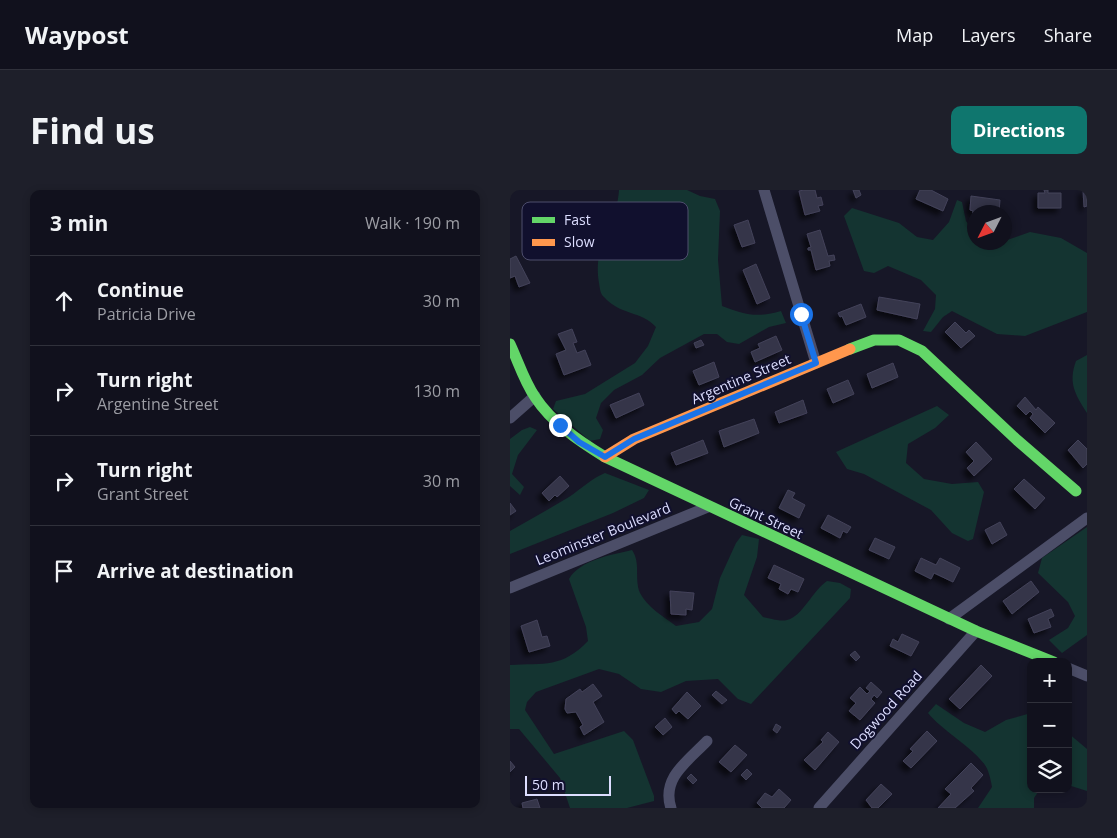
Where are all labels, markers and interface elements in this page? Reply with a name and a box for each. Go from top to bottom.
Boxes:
text: Waypost [25,18,129,51]
text: Map [896,23,933,47]
text: Layers [961,23,1016,47]
text: Share [1044,23,1092,47]
button: Directions [951,106,1087,154]
text: Find us [30,107,155,154]
legend [522,202,688,260]
north arrow [967,205,1012,250]
text: 3 min [50,209,108,237]
text: Fast [564,210,591,229]
text: Walk · 190 m [365,212,460,234]
text: Slow [564,232,595,251]
text: Continue [97,277,184,303]
icon: ahead [50,287,78,315]
text: 30 m [423,290,460,312]
text: Patricia Drive [97,303,196,325]
route start [790,303,813,326]
street label: Argentine Street [688,349,793,408]
text: Turn right [97,367,192,393]
icon: right [50,377,78,405]
text: 130 m [414,380,460,402]
text: Argentine Street [97,393,219,415]
route end [549,414,572,437]
text: Turn right [97,457,192,483]
icon: right [50,467,78,495]
text: 30 m [423,470,460,492]
text: Grant Street [97,483,188,505]
street label: Grant Street [726,492,806,543]
street label: Leominster Boulevard [532,498,673,569]
icon: arrive [50,557,78,585]
text: Arrive at destination [97,558,294,584]
map controls [1027,658,1072,793]
button: + [1027,658,1072,703]
street label: Dogwood Road [845,666,926,753]
button: − [1027,703,1072,748]
button: layers [1027,748,1072,793]
scale bar [525,773,611,796]
text: 50 m [532,775,565,794]

